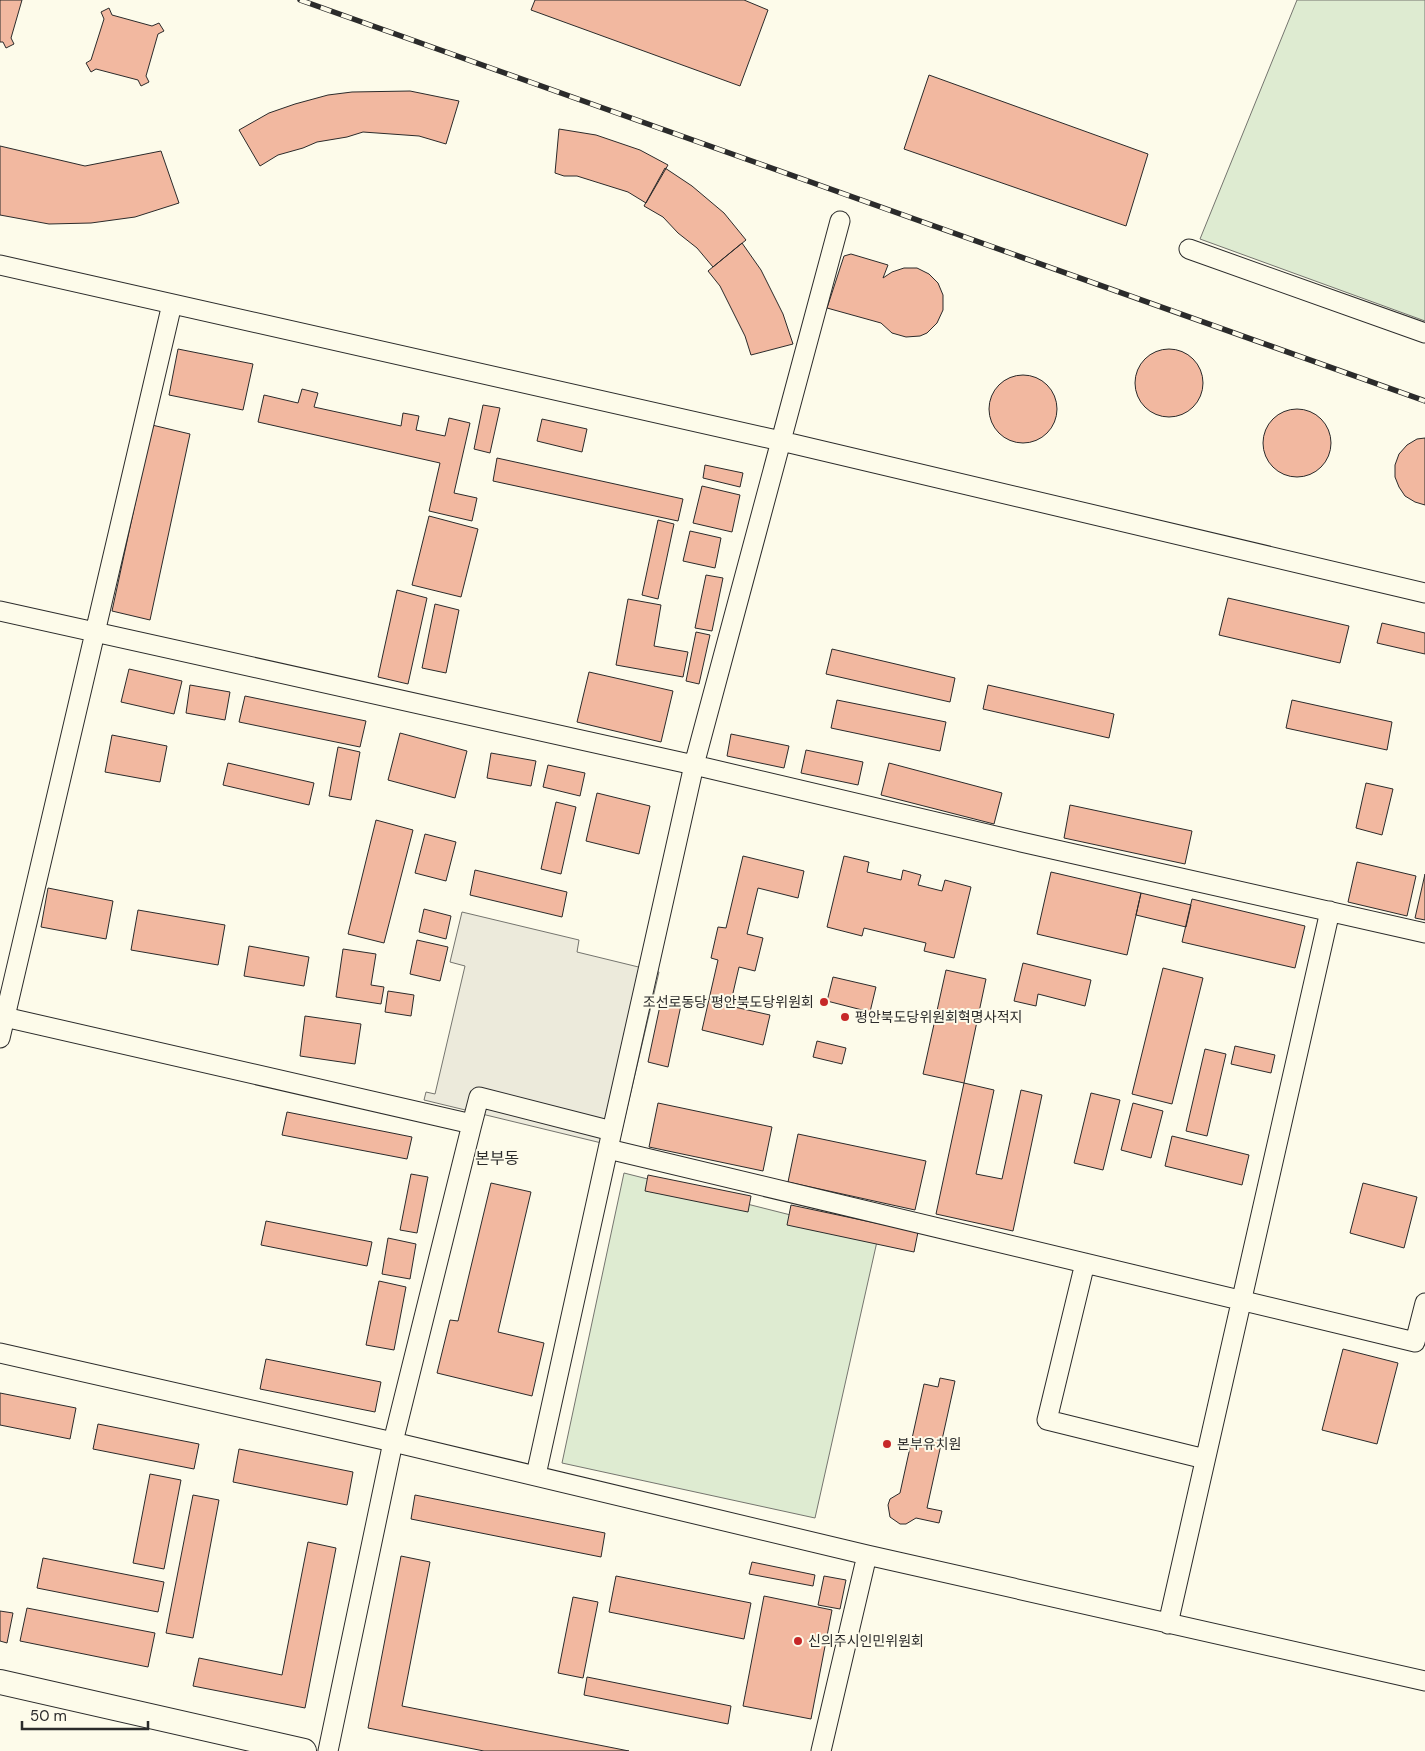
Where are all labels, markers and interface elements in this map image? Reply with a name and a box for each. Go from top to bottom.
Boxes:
place label: 조선로동당 평안북도당위원회 [643,993,814,1011]
marker: 조선로동당 평안북도당위원회 [818,996,830,1008]
place label: 평안북도당위원회혁명사적지 [855,1008,1022,1026]
marker: 평안북도당위원회혁명사적지 [839,1011,851,1023]
district label: 본부동 [475,1148,519,1169]
place label: 본부유치원 [897,1435,961,1453]
marker: 본부유치원 [881,1438,893,1450]
place label: 신의주시인민위원회 [808,1632,924,1650]
marker: 신의주시인민위원회 [792,1635,804,1647]
scale bar [22,1698,149,1730]
text: 50 m [30,1706,67,1726]

